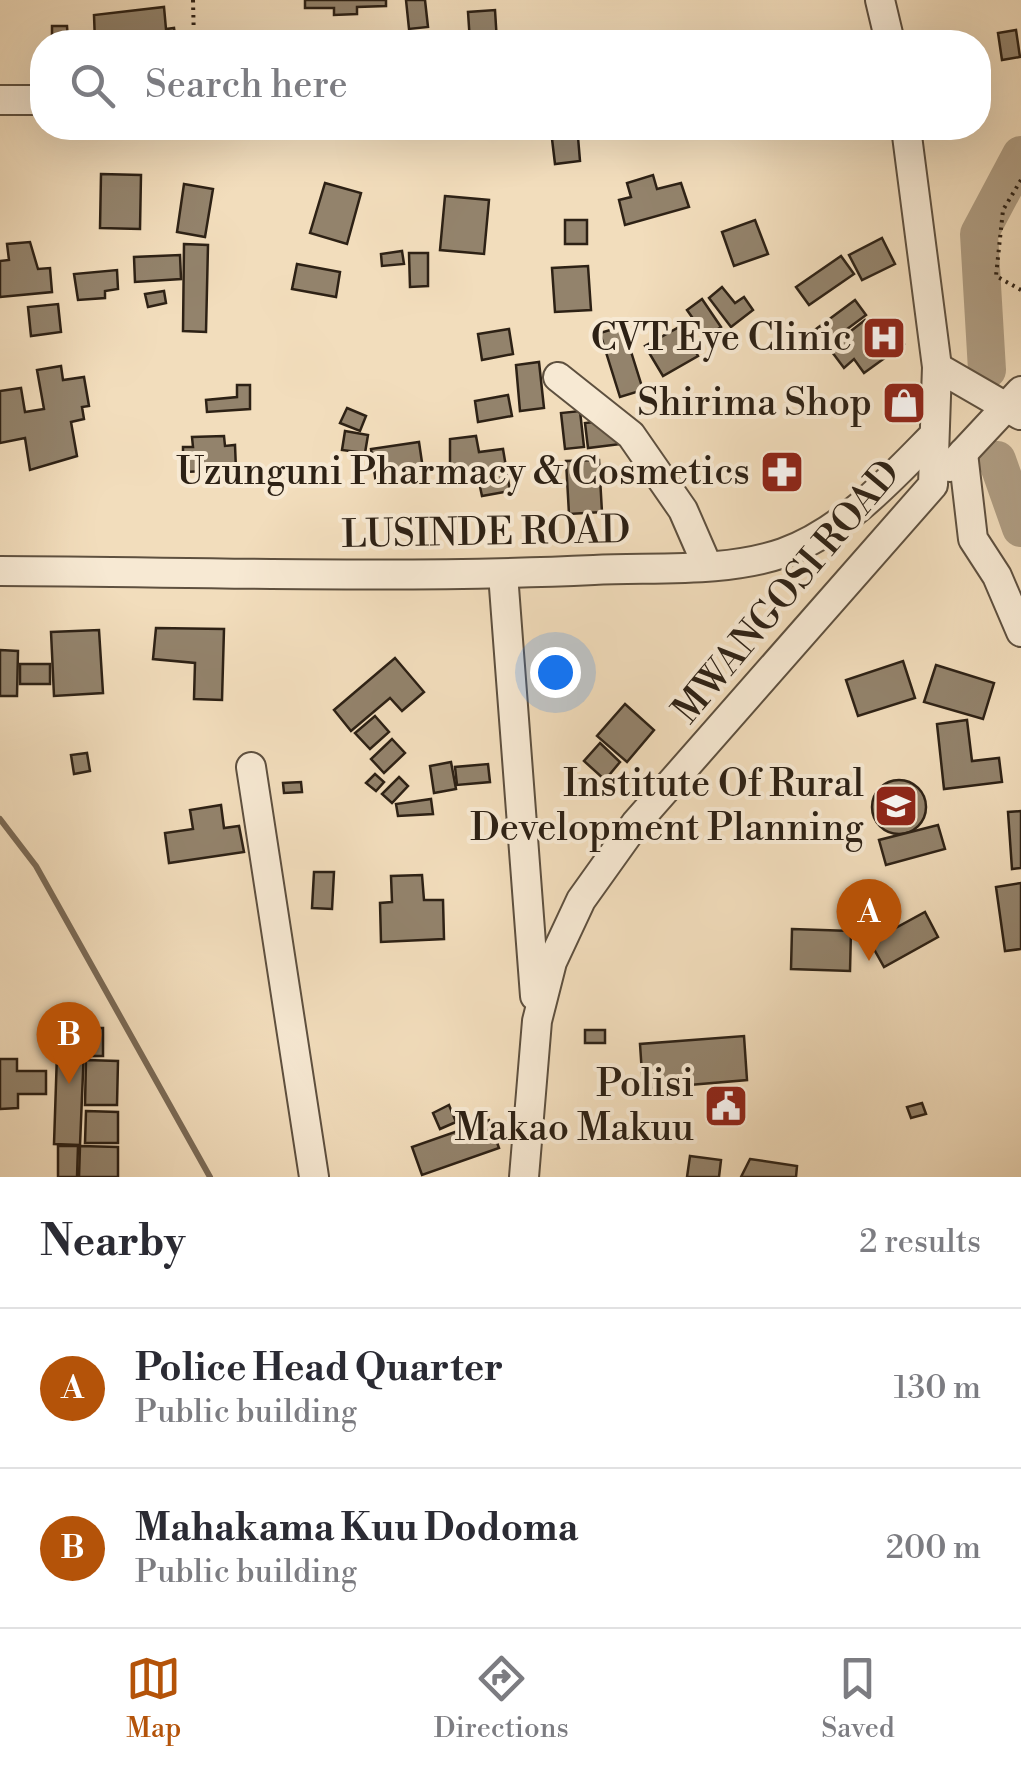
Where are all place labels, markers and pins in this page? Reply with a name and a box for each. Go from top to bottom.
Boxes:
place label: CVT Eye Clinic [591,315,852,362]
hospital icon: CVT Eye Clinic [861,315,907,361]
place label: Shirima Shop [637,380,872,427]
shop icon: Shirima Shop [881,380,927,426]
place label: Uzunguni Pharmacy & Cosmetics [176,449,750,496]
pharmacy icon: Uzunguni Pharmacy & Cosmetics [759,449,805,495]
place label: Institute Of Rural Development Planning [470,761,864,852]
school or university icon: Institute Of Rural Development Planning [873,783,919,829]
pin: A [836,878,902,961]
pin: B [36,1002,102,1084]
place label: Polisi Makao Makuu [455,1061,694,1152]
public building icon: Polisi Makao Makuu [703,1083,749,1129]

